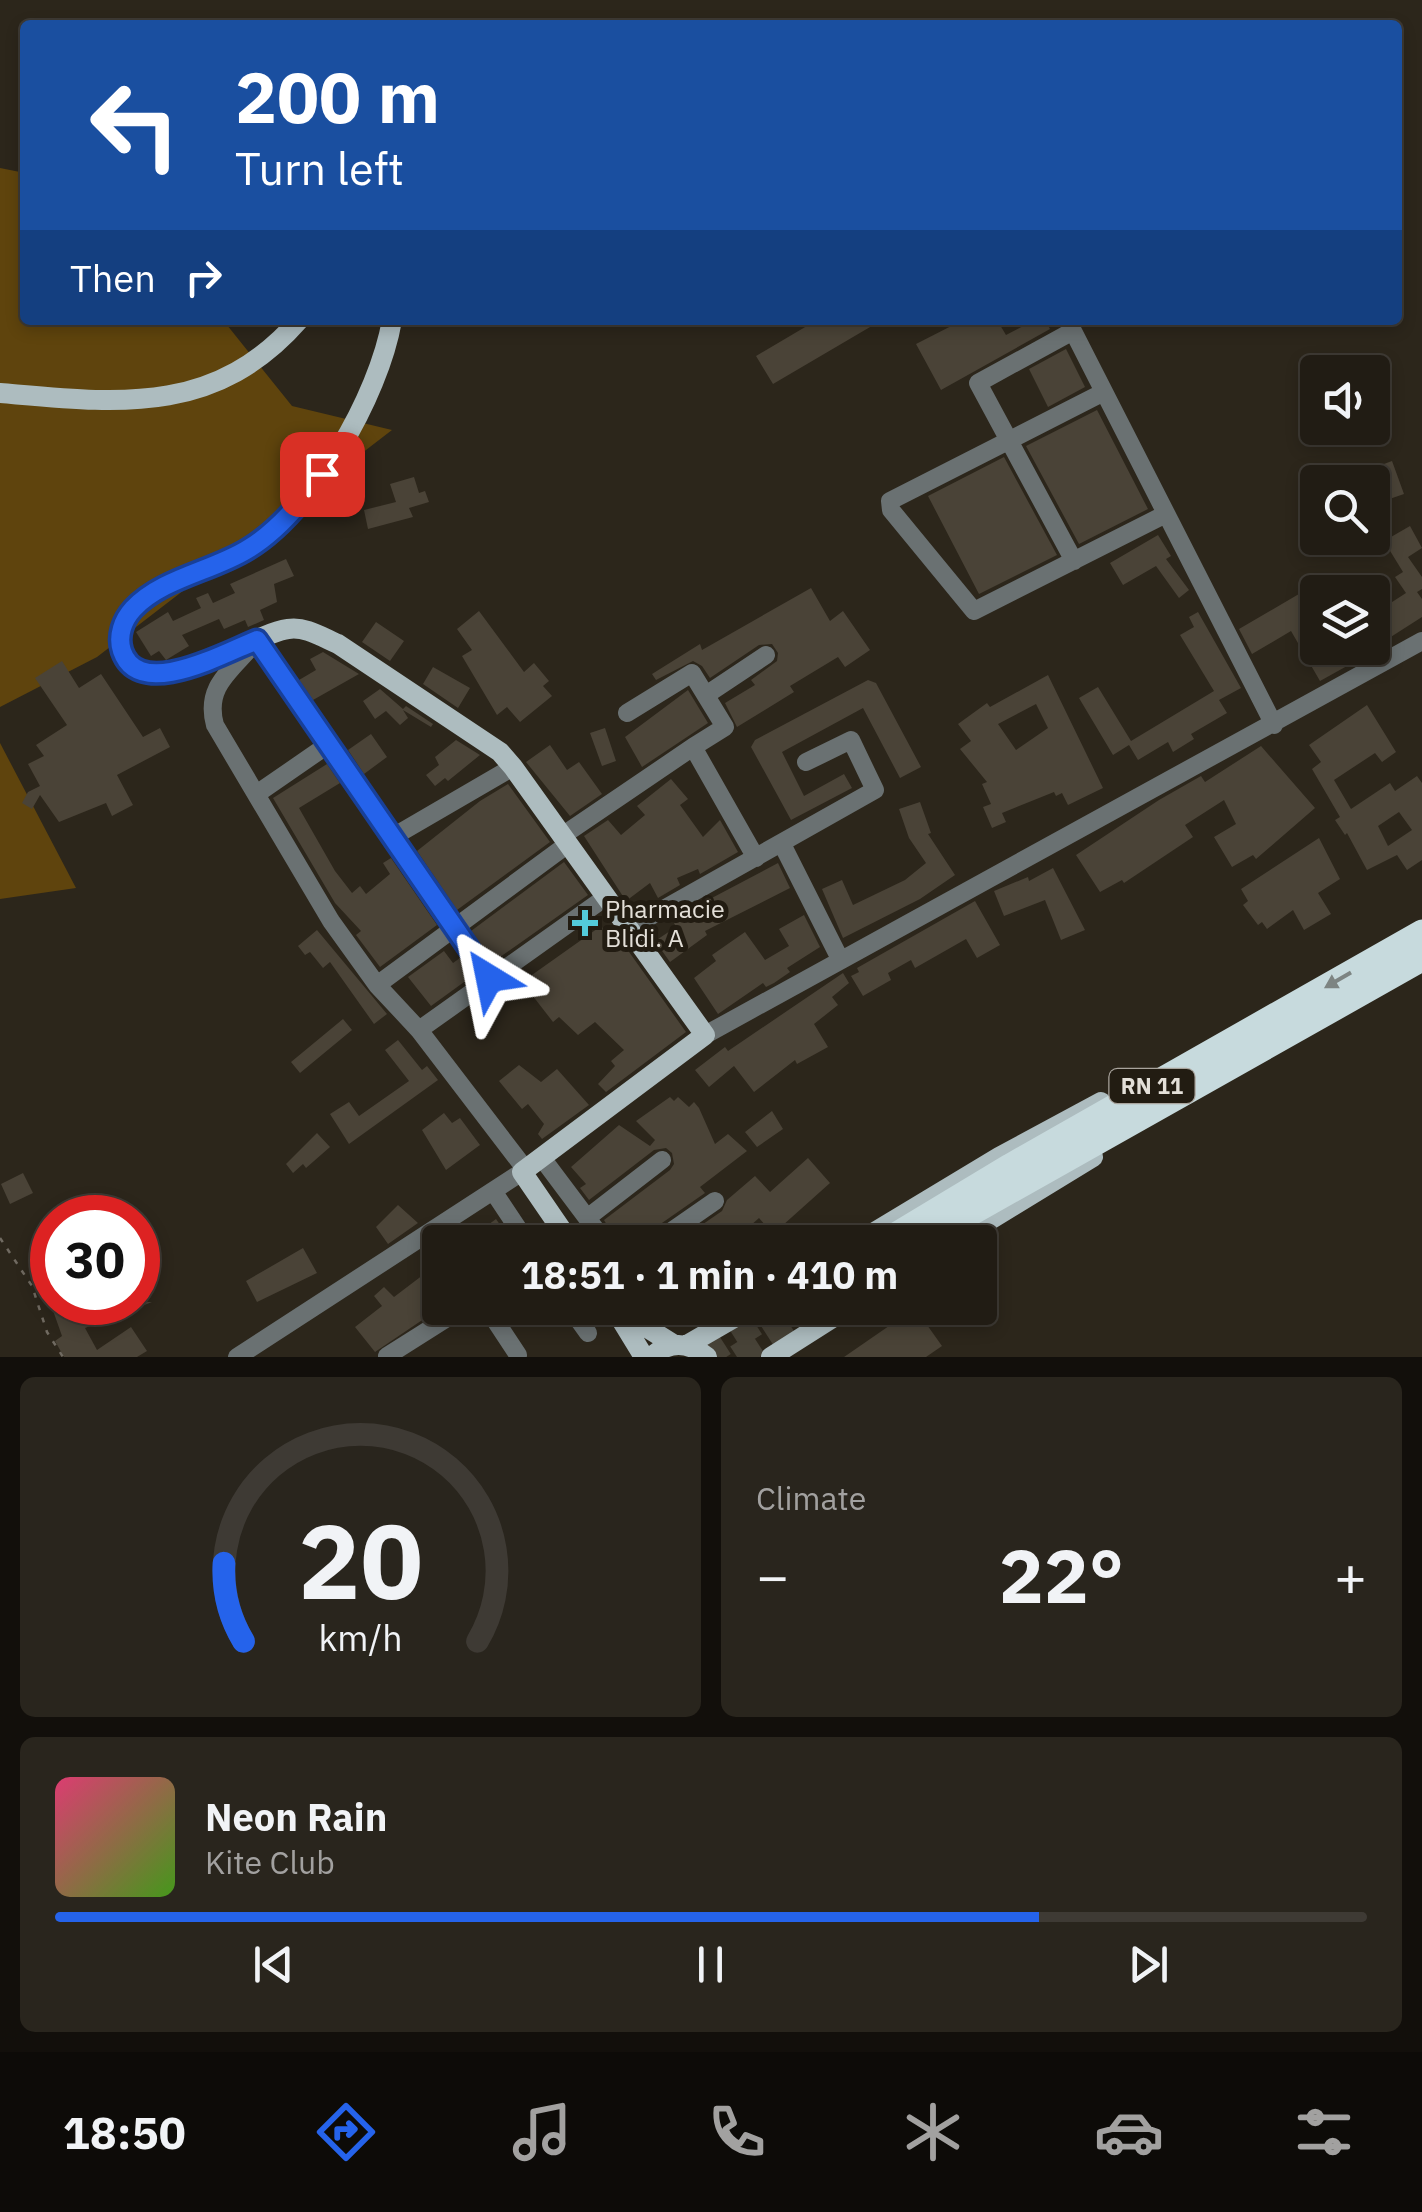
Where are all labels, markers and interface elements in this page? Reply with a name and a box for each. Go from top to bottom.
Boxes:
text: 200 m [235,51,440,142]
icon: left [70,60,200,190]
text: Turn left [235,139,404,197]
icon: right [176,250,231,305]
text: Then [70,253,156,302]
map controls [1300,355,1390,665]
button: sound [1300,355,1390,445]
pin [280,432,365,517]
icon: arrive [295,447,350,502]
button: search [1300,465,1390,555]
button: layers [1300,575,1390,665]
place label: Pharmacie Blidi. A [605,892,725,954]
marker: Pharmacie Blidi. A [574,912,596,934]
position arrow [437,926,541,1030]
one-way arrow [1323,972,1352,989]
road number: RN 11 [1110,1069,1194,1103]
speed limit sign: 30 [30,1195,160,1325]
text: 18:51 · 1 min · 410 m [521,1250,898,1299]
text: Climate [756,1477,866,1519]
text: 20 [298,1492,423,1628]
text: 22° [999,1526,1124,1624]
text: − [756,1540,789,1611]
text: + [1334,1540,1367,1611]
text: km/h [318,1614,403,1661]
text: Neon Rain [205,1792,387,1841]
text: Kite Club [205,1841,335,1883]
icon: previous [246,1937,301,1992]
icon: pause [683,1937,738,1992]
icon: next [1121,1937,1176,1992]
icon: directions [311,2097,381,2167]
icon: music [507,2097,577,2167]
icon: phone [702,2097,772,2167]
icon: climate [898,2097,968,2167]
icon: car [1094,2097,1164,2167]
icon: filters [1289,2097,1359,2167]
text: 18:50 [63,2103,186,2161]

